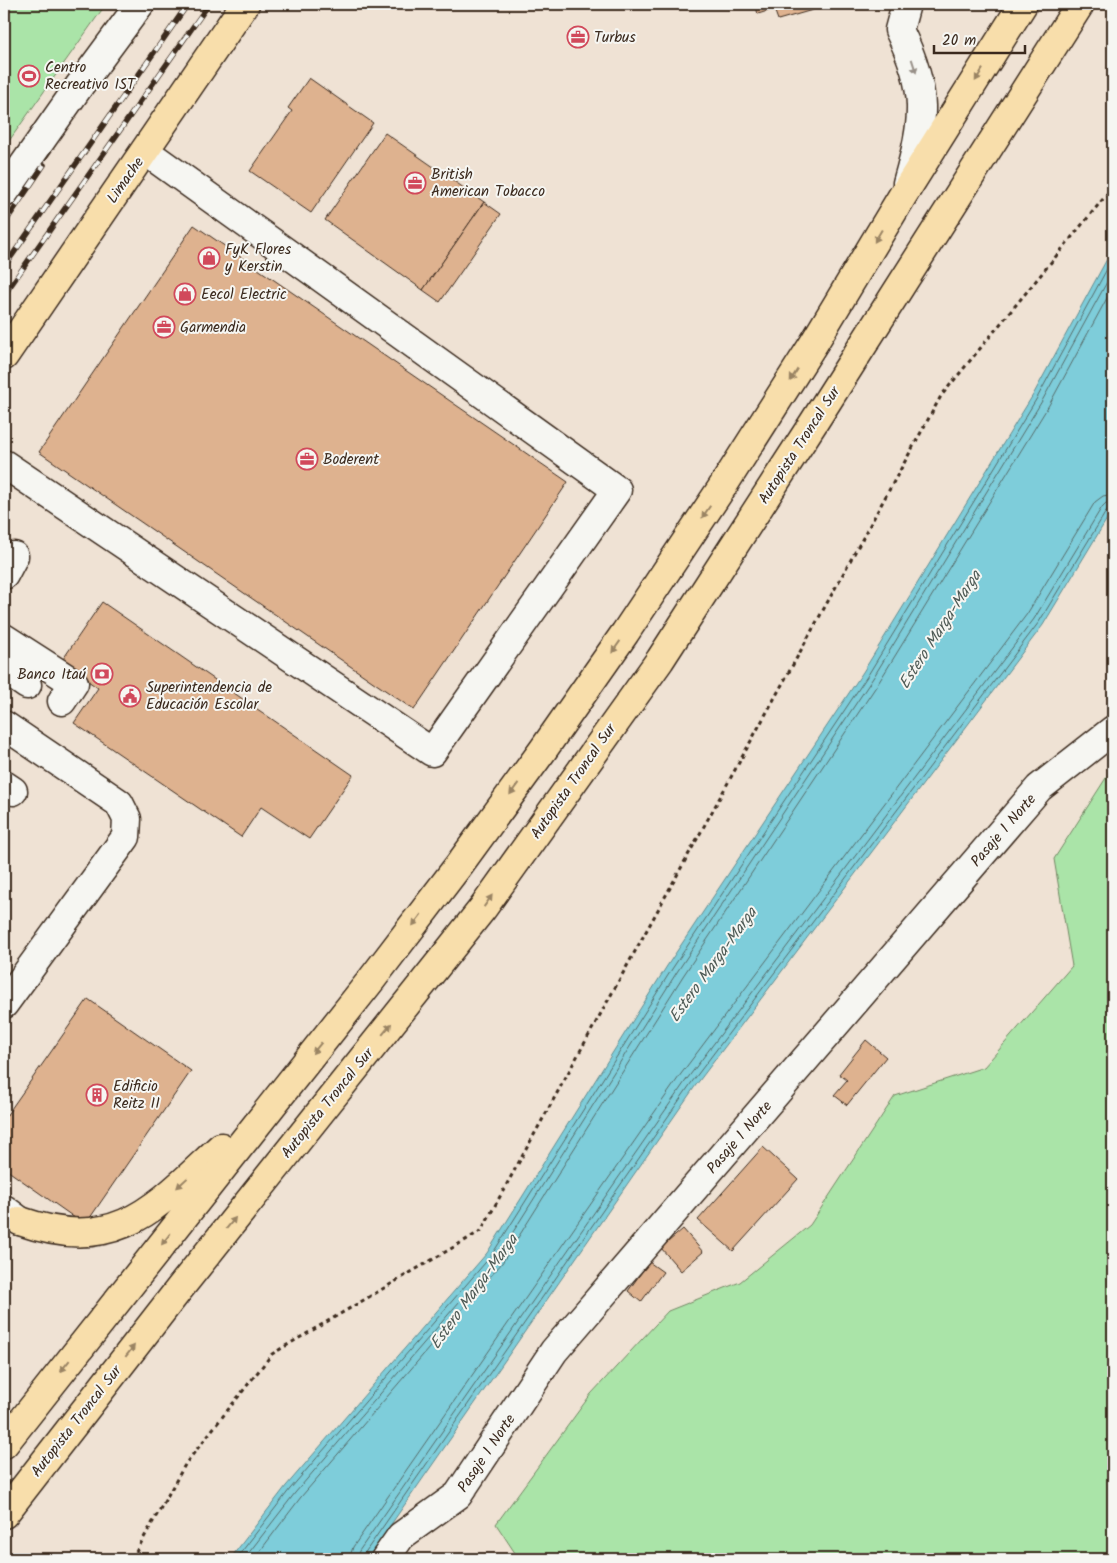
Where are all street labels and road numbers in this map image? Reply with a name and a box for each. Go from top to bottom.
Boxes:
street label: Limache [101,152,151,209]
street label: Autopista Troncal Sur [753,381,848,509]
street label: Autopista Troncal Sur [525,718,623,844]
street label: Pasaje 1 Norte [965,788,1043,873]
street label: Autopista Troncal Sur [276,1042,381,1164]
street label: Pasaje 1 Norte [701,1095,779,1180]
street label: Autopista Troncal Sur [25,1360,129,1483]
street label: Pasaje 1 Norte [452,1409,522,1498]

